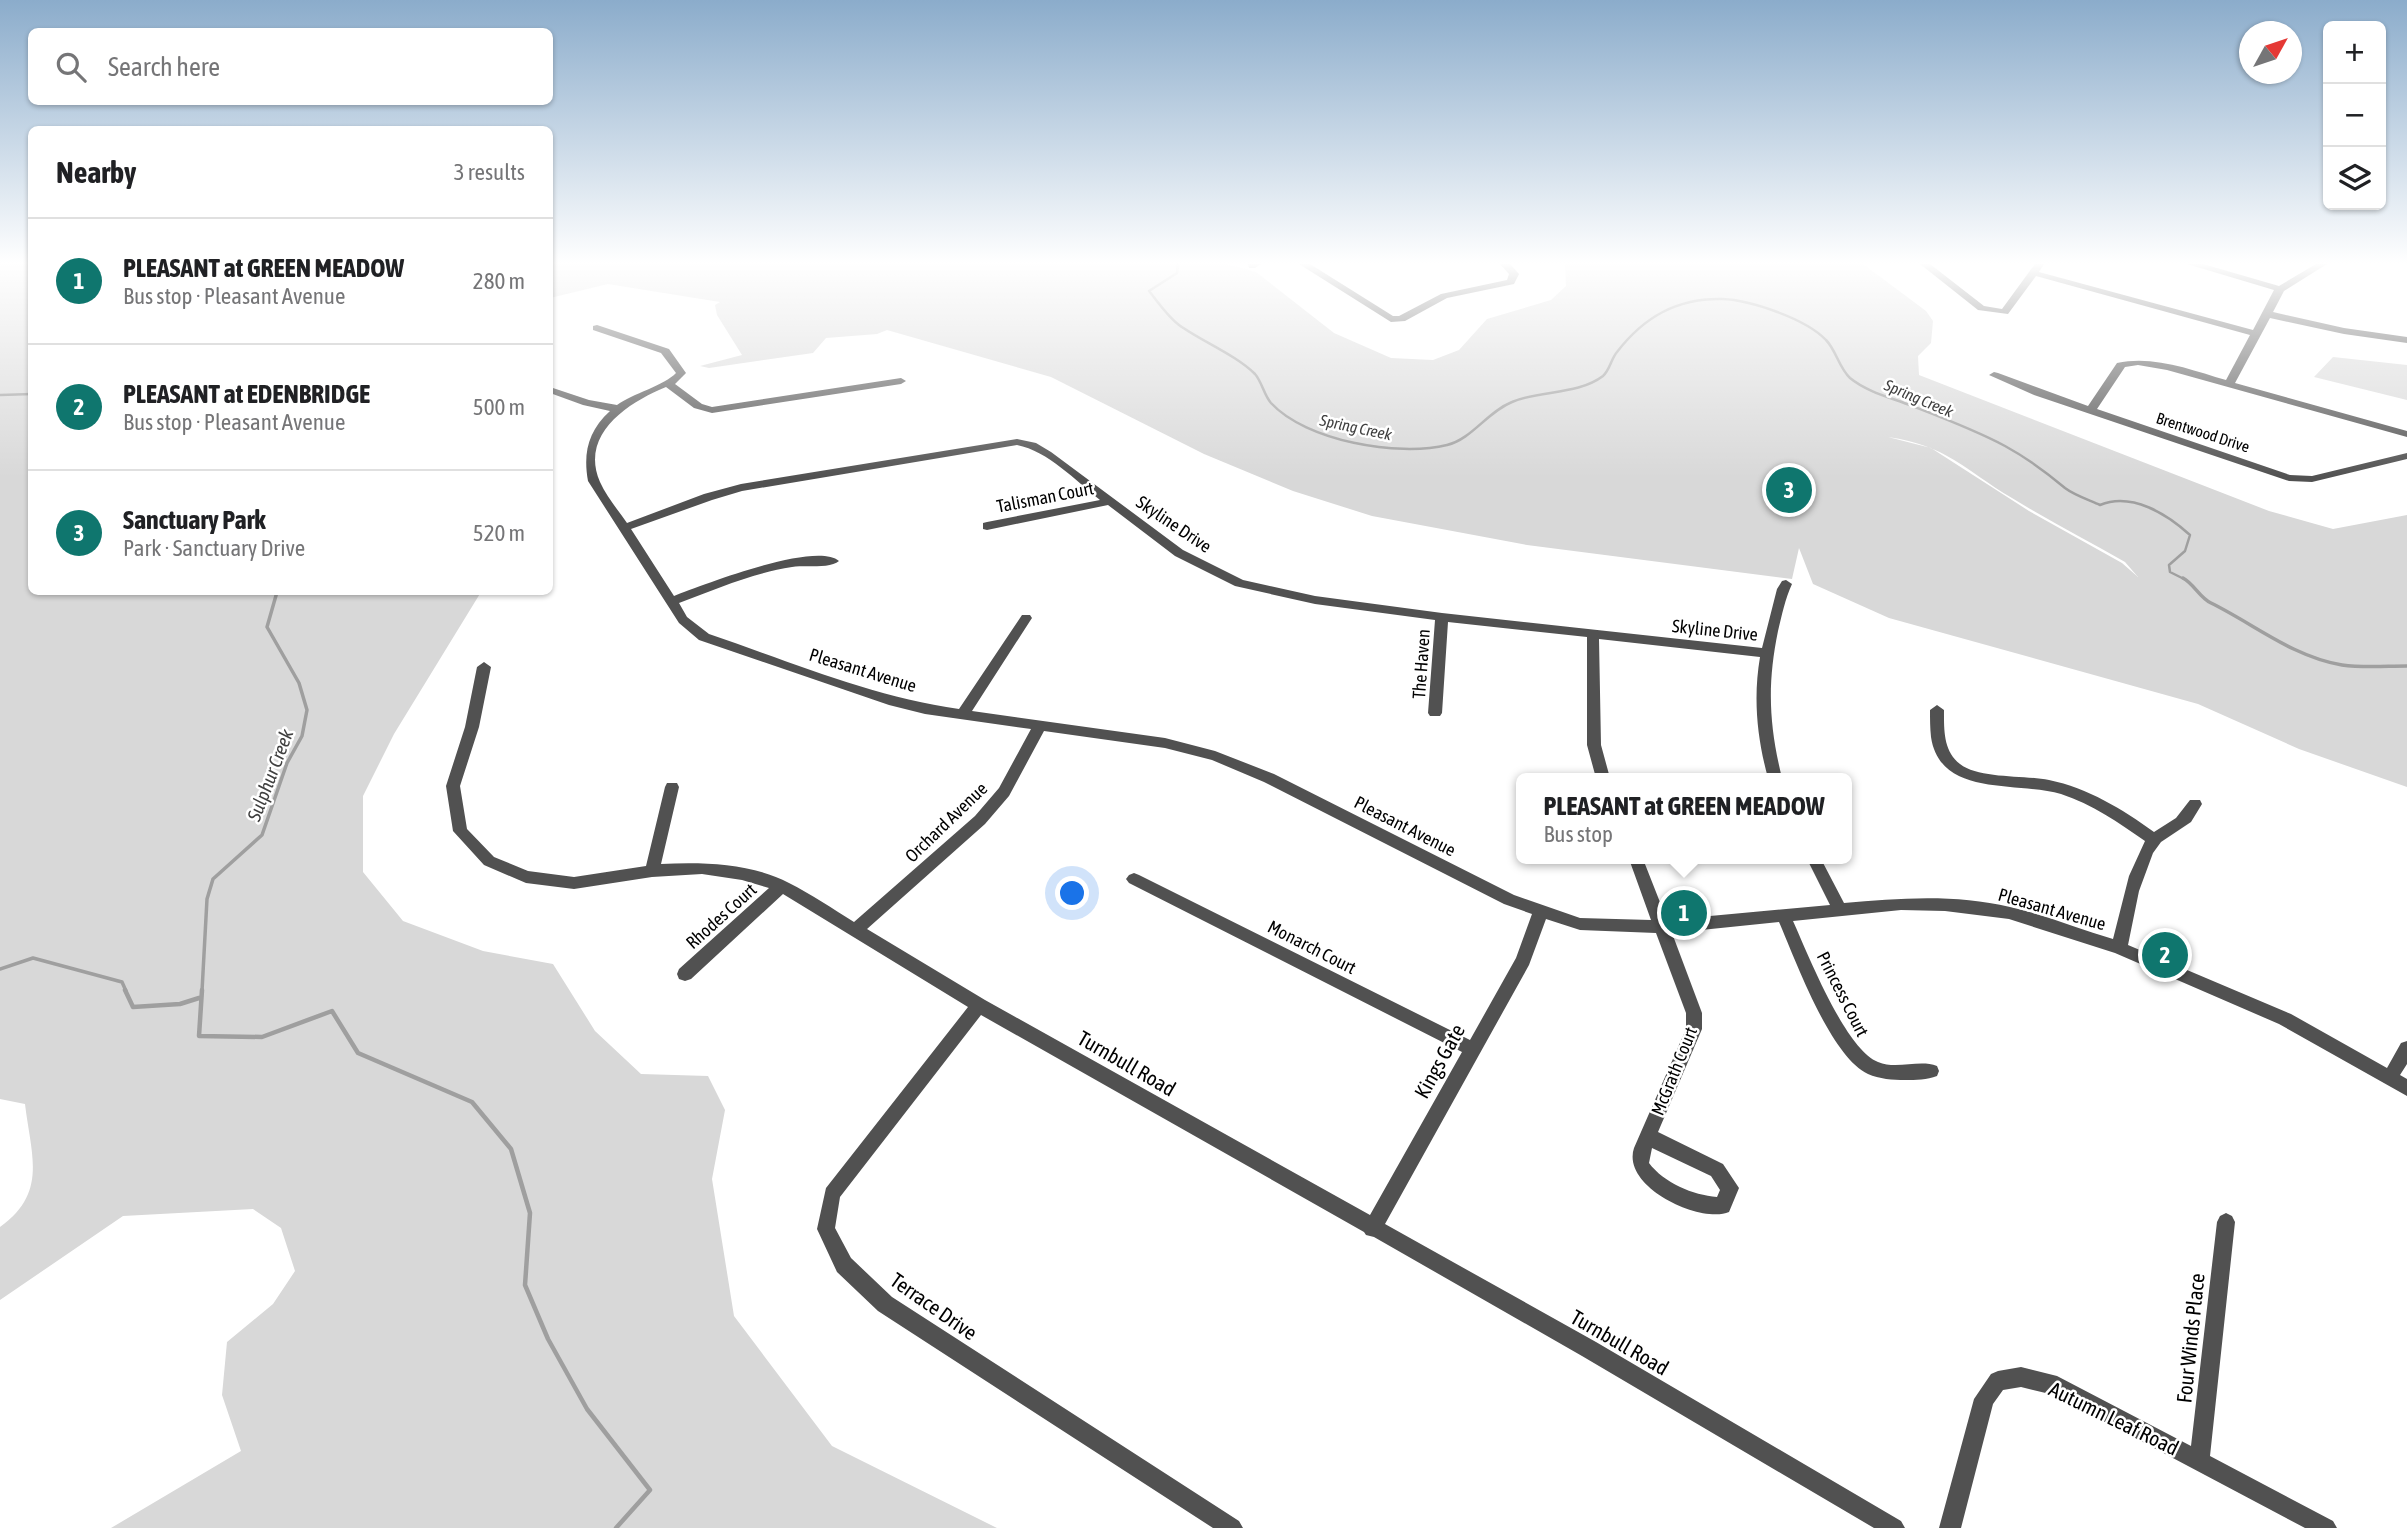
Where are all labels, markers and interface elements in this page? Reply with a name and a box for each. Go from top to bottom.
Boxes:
north arrow [2239,21,2302,84]
map controls [2323,21,2386,210]
button: + [2323,21,2386,84]
search box [28,28,553,105]
icon: search [52,48,90,86]
text: Search here [108,52,220,82]
button: − [2323,84,2386,147]
button: layers [2323,147,2386,210]
text: Nearby [56,155,136,189]
text: 3 results [454,159,525,185]
text: PLEASANT at GREEN MEADOW [123,253,404,283]
text: 1 [74,268,84,294]
text: 280 m [473,268,525,294]
text: Bus stop · Pleasant Avenue [123,283,345,309]
water label: Spring Creek [1881,375,1957,422]
text: PLEASANT at EDENBRIDGE [123,379,370,409]
text: 2 [74,394,84,420]
text: 500 m [473,394,525,420]
street label: Brentwood Drive [2154,408,2252,456]
text: Bus stop · Pleasant Avenue [123,409,345,435]
water label: Spring Creek [1317,410,1394,445]
pin: 3 [1766,464,1812,516]
street label: Talisman Court [995,477,1095,517]
street label: Skyline Drive [1132,491,1216,557]
text: Sanctuary Park [123,505,266,535]
text: 3 [74,520,84,546]
text: 520 m [473,520,525,546]
text: Park · Sanctuary Drive [123,535,305,561]
street label: Skyline Drive [1671,615,1759,645]
street label: The Haven [1408,628,1434,700]
street label: Pleasant Avenue [807,644,919,696]
water label: Sulphur Creek [242,725,298,825]
popup [1516,773,1852,864]
street label: Orchard Avenue [901,778,991,866]
street label: Pleasant Avenue [1351,791,1459,861]
text: PLEASANT at GREEN MEADOW [1543,791,1825,821]
text: Bus stop [1543,821,1613,847]
your location [1055,876,1089,910]
street label: Rhodes Court [682,879,760,953]
street label: Pleasant Avenue [1996,884,2108,934]
pin: 1 [1661,887,1707,939]
street label: Monarch Court [1264,916,1360,978]
pin: 2 [2142,929,2188,981]
street label: Princess Court [1813,948,1873,1040]
street label: Kings Gate [1409,1020,1469,1102]
street label: McGrath Court [1647,1024,1701,1118]
street label: Turnbull Road [1074,1025,1180,1101]
street label: Terrace Drive [886,1267,982,1345]
street label: Four Winds Place [2171,1272,2209,1404]
street label: Turnbull Road [1567,1304,1673,1380]
street label: Autumn Leaf Road [2045,1376,2183,1460]

